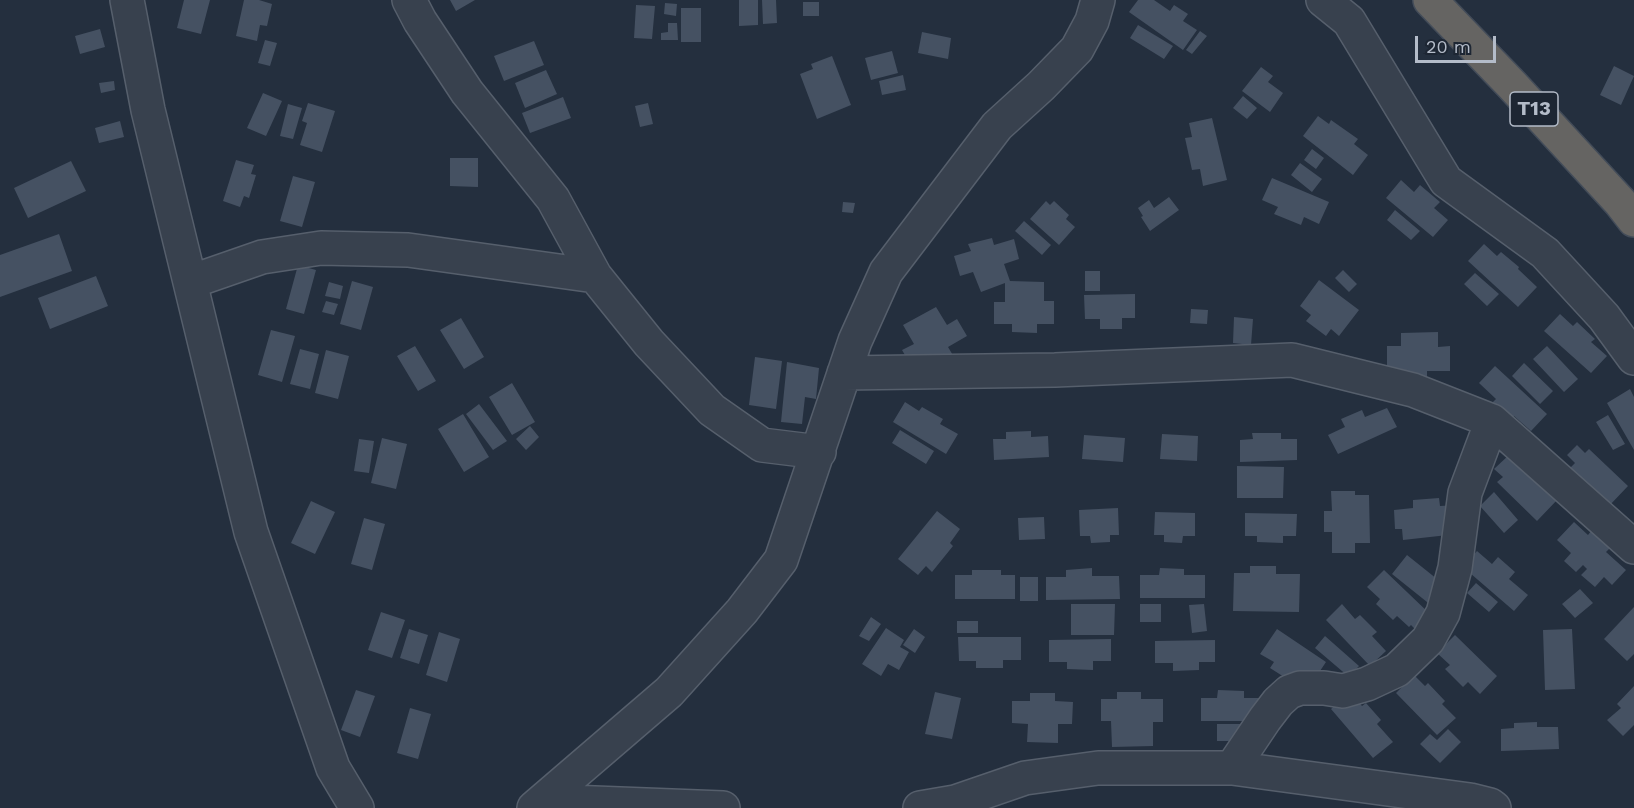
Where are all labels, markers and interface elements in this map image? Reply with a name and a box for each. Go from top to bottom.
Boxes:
scale bar [1418,24,1499,62]
text: 20 m [1426,36,1471,57]
road number: T13 [1510,92,1558,126]

